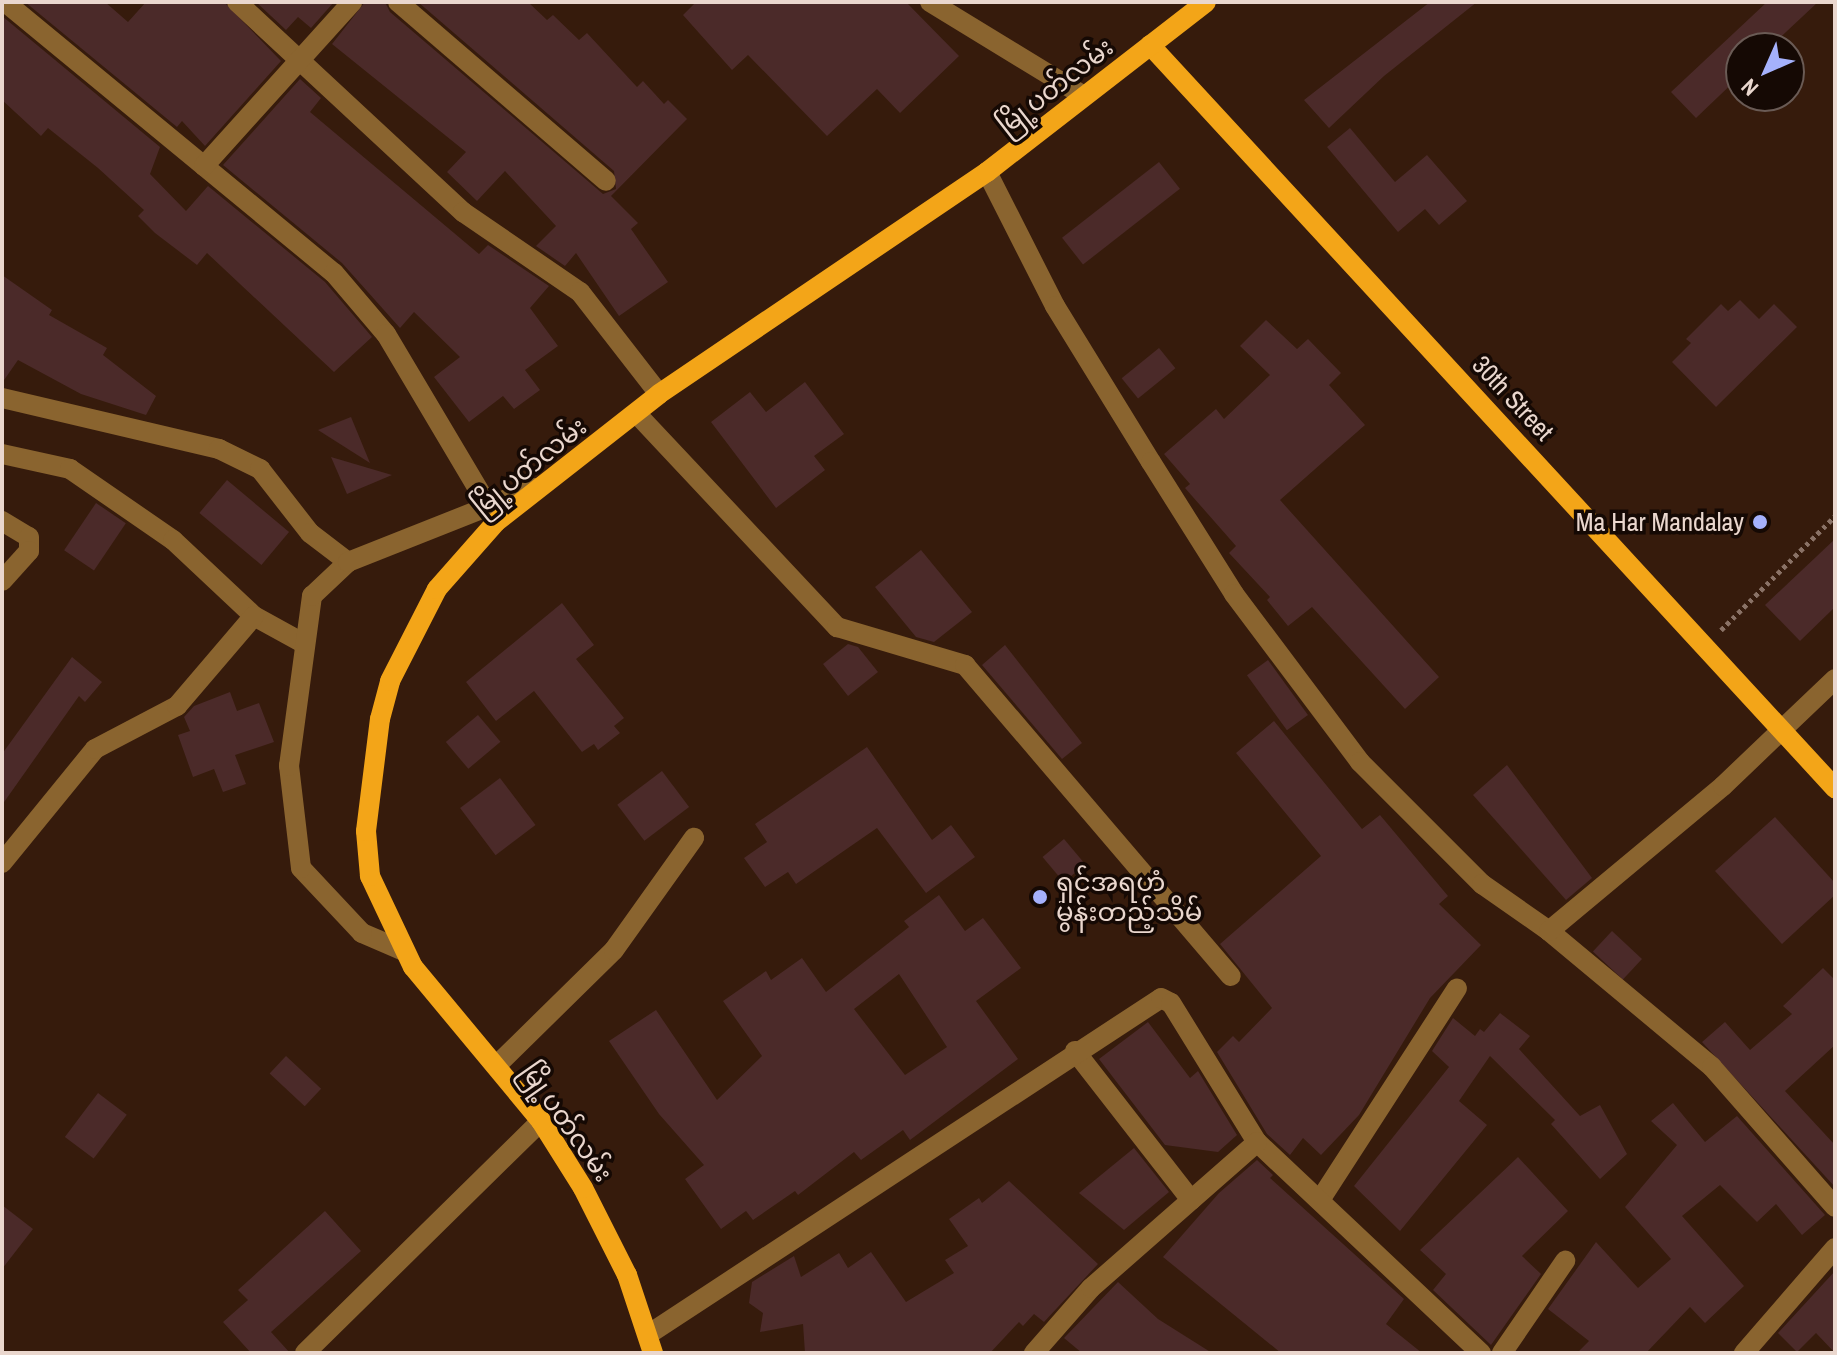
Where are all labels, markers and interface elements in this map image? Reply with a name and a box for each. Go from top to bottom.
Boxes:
street label: မြို့ပတ်လမ်း [991,31,1119,141]
north arrow [1725,32,1805,112]
text: N [1734,72,1765,103]
street label: 30th Street [1466,349,1560,447]
street label: မြို့ပတ်လမ်း [465,410,593,522]
place label: Ma Har Mandalay [1576,506,1744,538]
marker: Ma Har Mandalay [1751,513,1769,531]
place label: ရှင်အရဟံ မွန်းတည့်သိမ် [1056,866,1202,928]
marker: ရှင်အရဟံ မွန်းတည့်သိမ် [1031,888,1049,906]
street label: မြို့ပတ်လမ်း [515,1056,619,1188]

